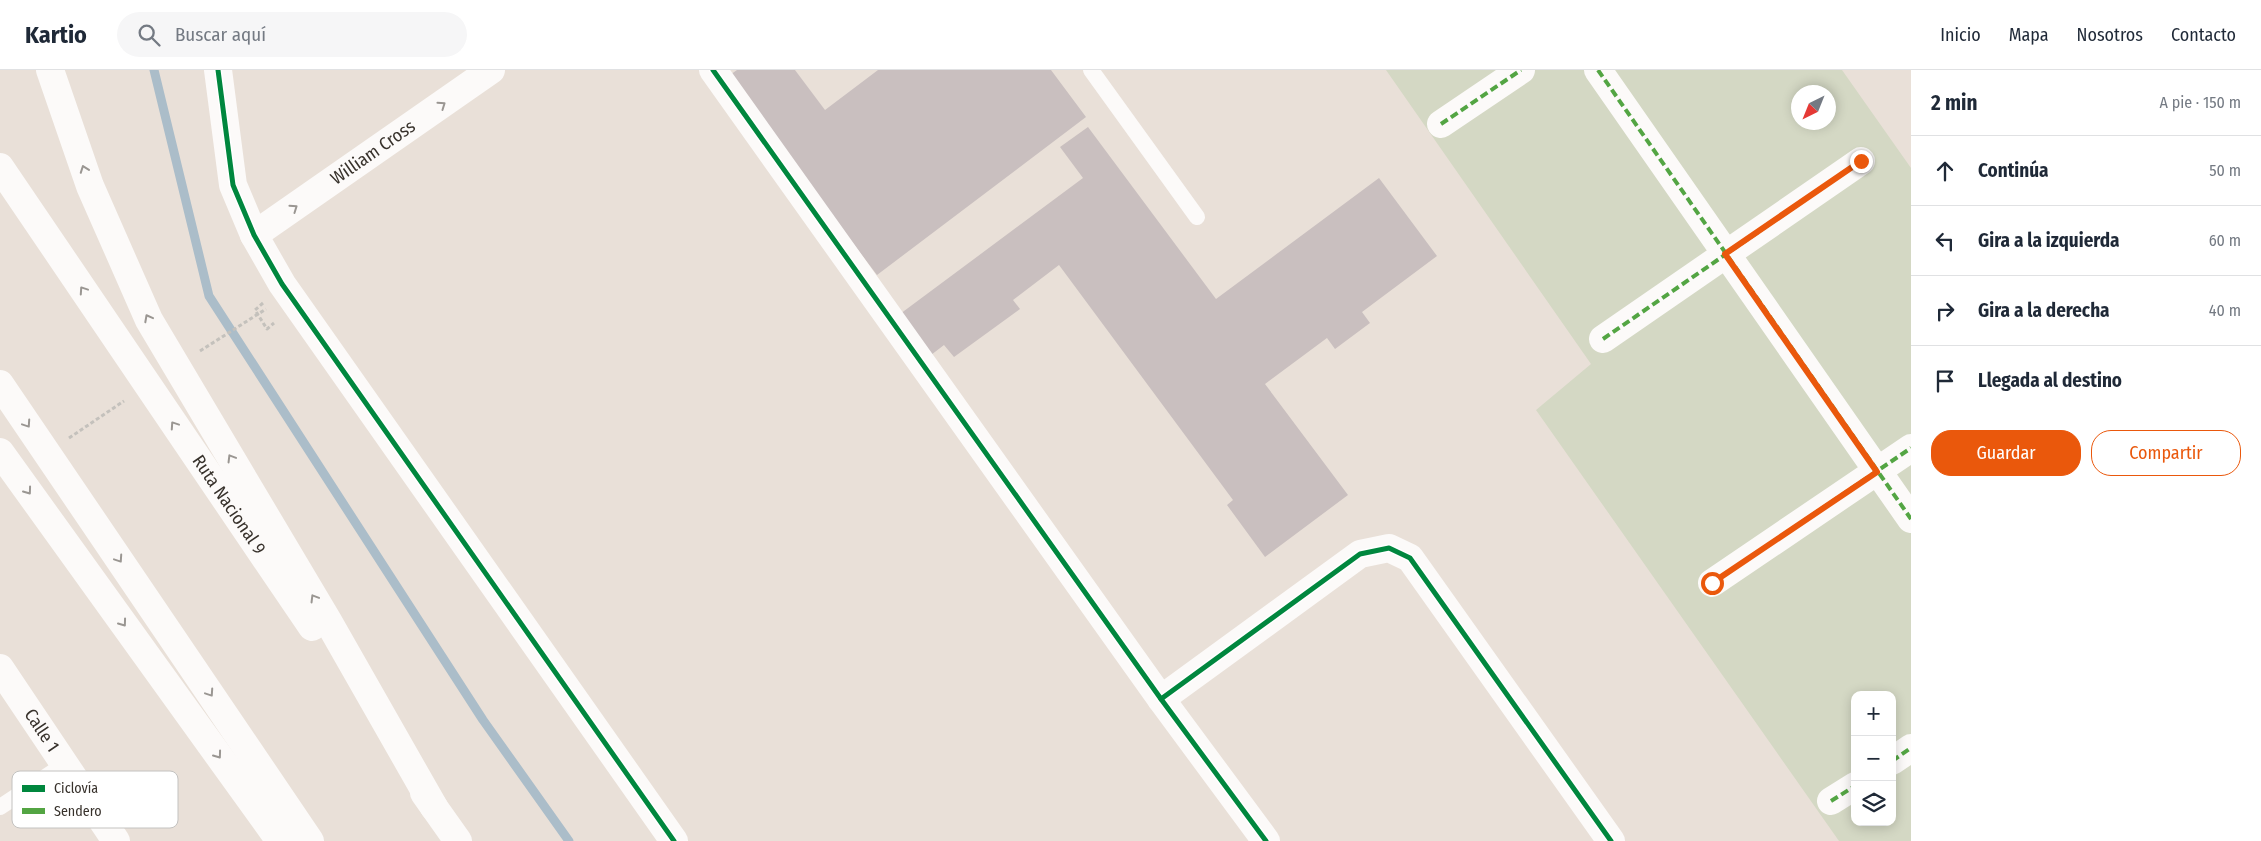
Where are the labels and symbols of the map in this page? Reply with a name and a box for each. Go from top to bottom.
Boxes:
north arrow [1791,85,1836,130]
one-way arrow [436,102,445,111]
street label: William Cross [326,115,420,189]
route end [1850,150,1873,173]
one-way arrow [80,165,90,174]
one-way arrow [288,205,298,214]
one-way arrow [80,286,89,296]
one-way arrow [145,314,155,323]
one-way arrow [21,419,30,428]
one-way arrow [171,421,181,430]
street label: Ruta Nacional 9 [188,451,271,559]
one-way arrow [228,455,238,464]
one-way arrow [23,485,31,494]
one-way arrow [112,554,122,563]
route start [1701,572,1724,595]
one-way arrow [311,594,321,603]
one-way arrow [117,617,126,627]
one-way arrow [204,688,213,697]
street label: Calle 1 [19,705,64,756]
one-way arrow [212,749,221,759]
legend [12,771,178,828]
text: Ciclovía [54,780,98,797]
text: Sendero [54,803,102,820]

